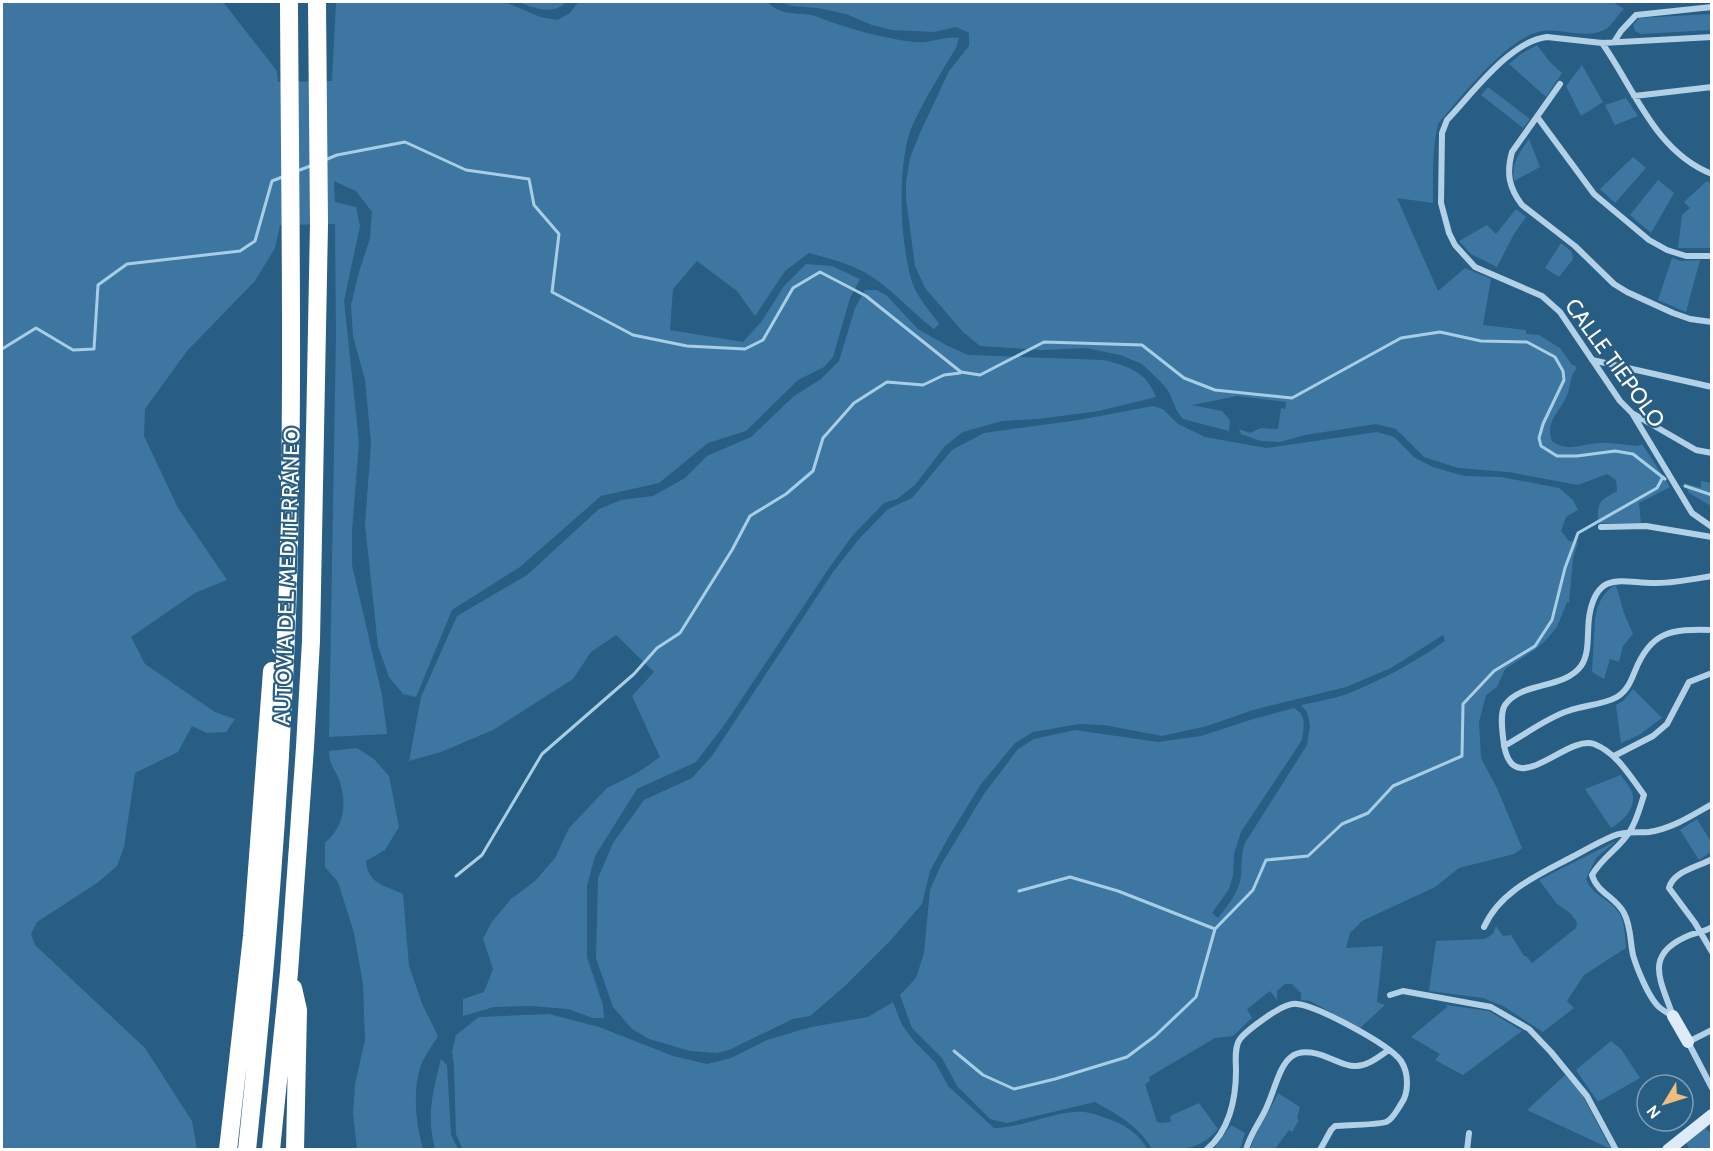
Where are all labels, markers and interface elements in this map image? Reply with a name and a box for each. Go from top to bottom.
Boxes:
street label: CALLE TIEPOLO [1559,293,1671,433]
street label: AUTOVÍA DEL MEDITERRÁNEO [268,426,306,726]
north arrow [1635,1073,1695,1133]
text: N [1643,1102,1665,1122]

